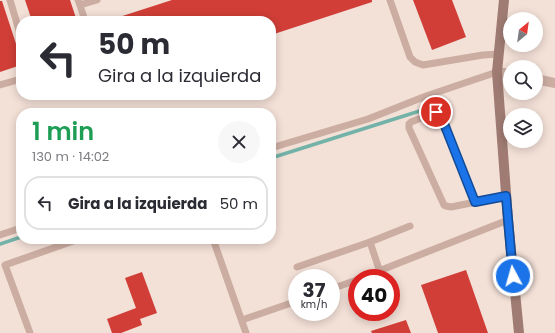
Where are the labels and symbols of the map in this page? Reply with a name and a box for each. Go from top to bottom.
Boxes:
north arrow [503,12,543,52]
pin [419,95,453,129]
position arrow [492,255,534,297]
speed limit sign: 40 [348,269,400,321]

